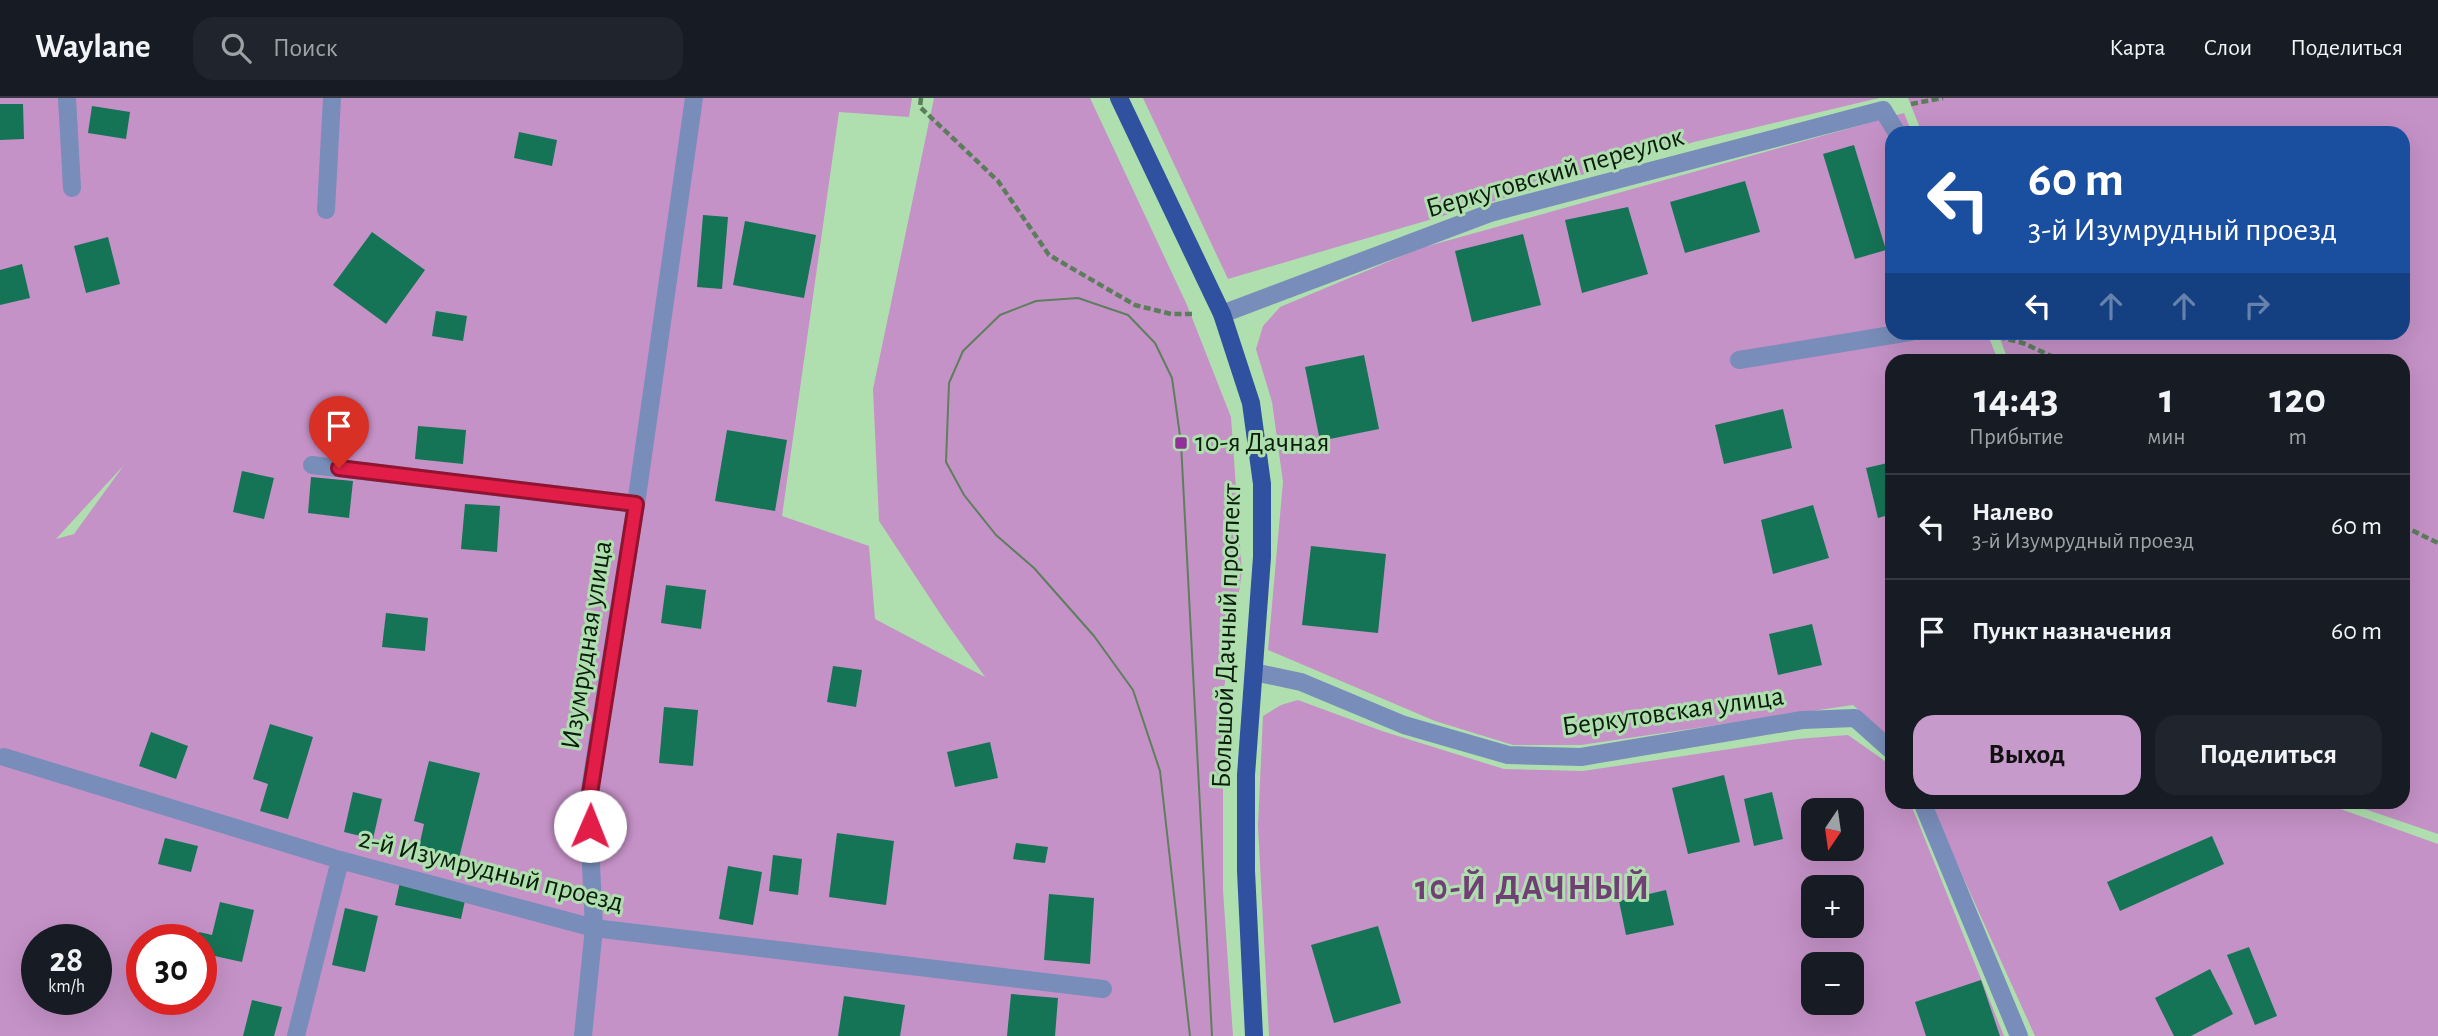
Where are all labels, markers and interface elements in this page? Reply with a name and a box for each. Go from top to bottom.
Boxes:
search box [193,17,683,80]
icon: search [217,29,255,67]
text: Waylane [35,31,151,64]
text: Поиск [273,35,338,61]
text: Карта [2109,36,2165,60]
text: Слои [2203,36,2252,60]
text: Поделиться [2290,36,2403,60]
street label: Беркутовский переулок [1423,123,1687,223]
icon: left [1913,154,2004,245]
text: 60 m [2028,156,2124,205]
text: 3-й Изумрудный проезд [2028,214,2337,246]
icon: left [2019,287,2057,325]
icon: ahead [2092,287,2130,325]
icon: ahead [2165,287,2203,325]
icon: right [2238,287,2276,325]
text: 14:43 [1974,378,2059,420]
text: 1 [2159,378,2174,420]
text: 120 [2269,378,2326,420]
pin [309,396,369,468]
icon: arrive [320,407,358,445]
text: Прибытие [1969,426,2064,449]
text: мин [2147,426,2186,449]
text: m [2289,426,2307,449]
place label: 10-я Дачная [1195,429,1330,457]
marker: 10-я Дачная [1173,435,1189,451]
street label: Большой Дачный проспект [1208,482,1246,789]
text: Налево [1972,499,2053,525]
icon: left [1913,508,1951,546]
text: 60 m [2331,513,2382,539]
text: 3-й Изумрудный проезд [1972,530,2194,553]
street label: Изумрудная улица [557,538,617,751]
icon: arrive [1913,613,1951,651]
text: Пункт назначения [1972,618,2172,644]
text: 60 m [2331,618,2382,644]
street label: Беркутовская улица [1560,683,1786,741]
button: Выход [1913,715,2141,795]
button: Поделиться [2155,715,2382,795]
position arrow [553,789,627,863]
north arrow [1801,798,1864,861]
map controls [1801,798,1864,1015]
street label: 2-й Изумрудный проезд [356,825,626,917]
district label: 10-Й ДАЧНЫЙ [1415,869,1651,906]
button: + [1801,875,1864,938]
speed limit sign: 30 [126,924,217,1015]
text: 28 [50,943,83,978]
button: − [1801,952,1864,1015]
text: km/h [48,978,85,996]

